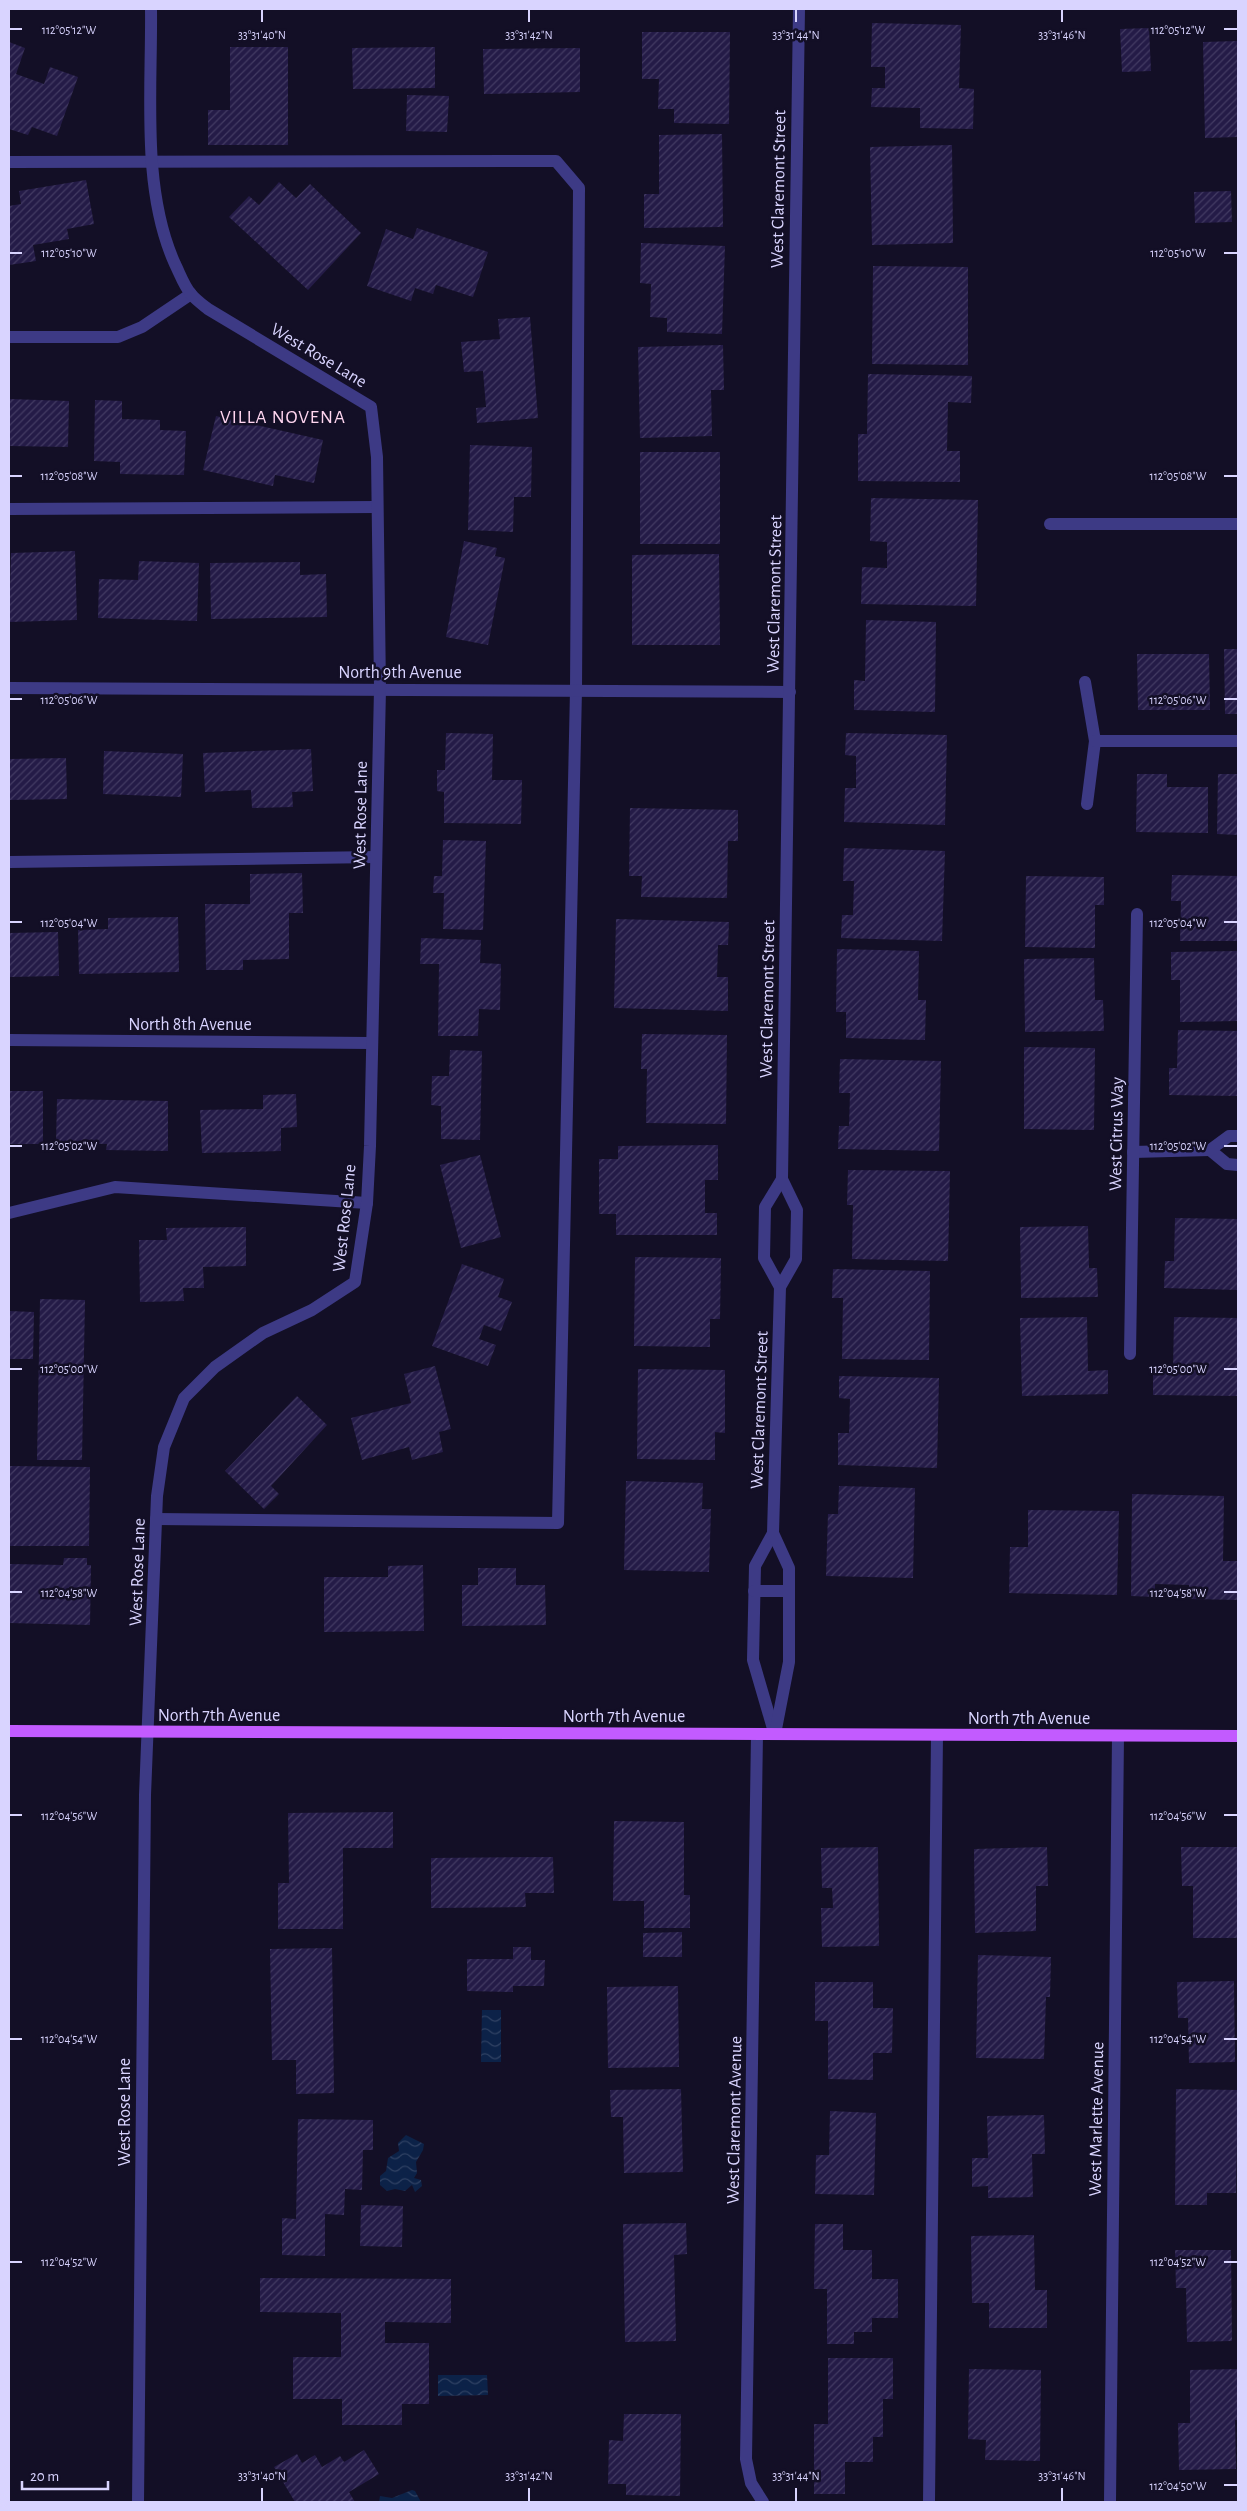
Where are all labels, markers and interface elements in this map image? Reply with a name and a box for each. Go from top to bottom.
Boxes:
text: 112°05'12"W [42,24,96,36]
text: 112°05'12"W [1151,24,1205,36]
text: 33°31'40"N [238,29,286,41]
text: 33°31'42"N [505,29,553,41]
text: 33°31'44"N [772,29,820,41]
text: 33°31'46"N [1038,29,1086,41]
street label: West Claremont Street [769,109,789,268]
text: 112°05'10"W [41,247,97,259]
text: 112°05'10"W [1150,247,1206,259]
street label: West Rose Lane [267,320,370,391]
district label: VILLA NOVENA [220,408,346,427]
text: 112°05'08"W [41,470,98,482]
text: 112°05'08"W [1150,470,1207,482]
street label: West Claremont Street [765,514,785,673]
street label: North 9th Avenue [338,664,462,682]
text: 112°05'06"W [41,694,98,706]
text: 112°05'06"W [1150,694,1207,706]
street label: West Rose Lane [351,761,371,869]
text: 112°05'04"W [41,917,98,929]
text: 112°05'04"W [1150,917,1207,929]
street label: West Claremont Street [758,919,778,1078]
street label: North 8th Avenue [128,1016,252,1034]
street label: West Citrus Way [1107,1077,1127,1191]
text: 112°05'02"W [41,1140,98,1152]
text: 112°05'02"W [1150,1140,1207,1152]
street label: West Rose Lane [330,1163,360,1273]
street label: West Claremont Street [748,1330,772,1490]
text: 112°05'00"W [40,1363,98,1375]
text: 112°05'00"W [1149,1363,1207,1375]
street label: West Rose Lane [127,1518,149,1626]
text: 112°04'58"W [41,1587,97,1599]
text: 112°04'58"W [1150,1587,1206,1599]
street label: North 7th Avenue [158,1707,280,1725]
street label: North 7th Avenue [563,1708,685,1726]
street label: North 7th Avenue [968,1710,1090,1728]
text: 112°04'56"W [41,1810,97,1822]
text: 112°04'56"W [1150,1810,1206,1822]
text: 112°04'54"W [41,2033,97,2045]
text: 112°04'54"W [1150,2033,1206,2045]
street label: West Claremont Avenue [725,2036,745,2204]
street label: West Marlette Avenue [1087,2042,1107,2196]
street label: West Rose Lane [116,2058,134,2166]
text: 112°04'52"W [41,2256,97,2268]
text: 112°04'52"W [1150,2256,1206,2268]
scale bar [22,2458,109,2490]
text: 20 m [30,2469,59,2484]
text: 33°31'40"N [238,2470,286,2482]
text: 33°31'42"N [505,2470,553,2482]
text: 33°31'44"N [772,2470,820,2482]
text: 33°31'46"N [1038,2470,1086,2482]
text: 112°04'50"W [1150,2480,1207,2492]

